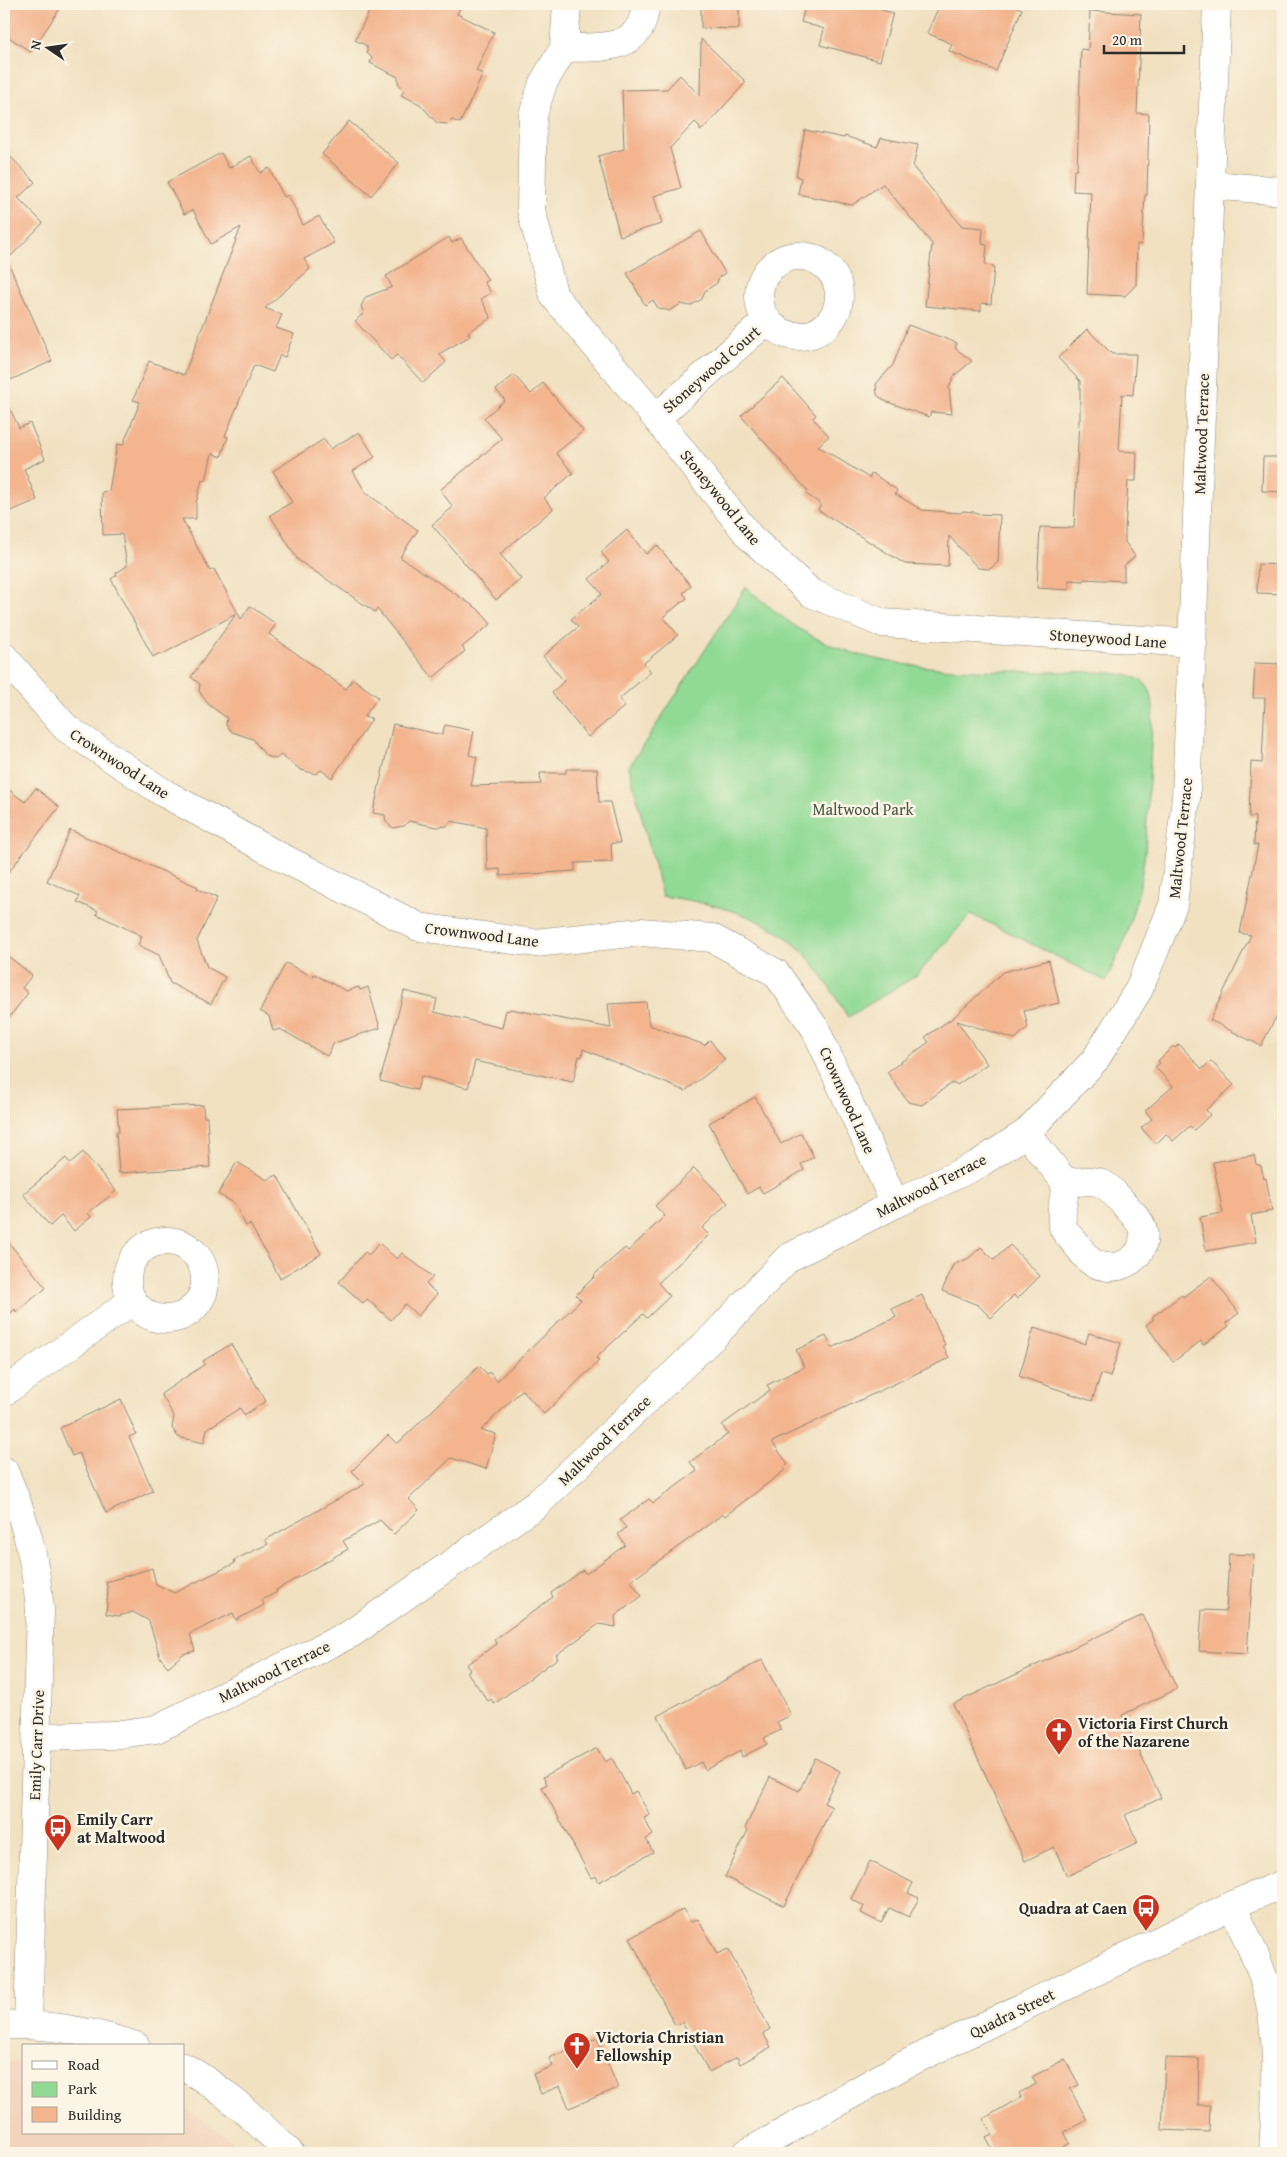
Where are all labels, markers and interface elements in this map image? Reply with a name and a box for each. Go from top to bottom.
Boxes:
north arrow [22,22,72,72]
scale bar [1104,22,1184,54]
text: 20 m [1112,29,1143,50]
text: N [25,38,46,52]
street label: Stoneywood Court [657,319,766,419]
street label: Maltwood Terrace [1187,373,1215,495]
street label: Stoneywood Lane [675,444,767,550]
street label: Stoneywood Lane [1049,622,1167,654]
street label: Crownwood Lane [65,722,175,804]
street label: Maltwood Terrace [1162,776,1198,900]
park label: Maltwood Park [812,797,914,821]
street label: Crownwood Lane [424,915,540,953]
street label: Crownwood Lane [814,1043,882,1157]
street label: Maltwood Terrace [871,1147,991,1223]
street label: Maltwood Terrace [552,1389,656,1491]
street label: Maltwood Terrace [214,1634,334,1708]
street label: Emily Carr Drive [22,1689,50,1801]
place label: Victoria First Church of the Nazarene [1078,1711,1229,1753]
church icon: Victoria First Church of the Nazarene [1044,1717,1074,1756]
place label: Emily Carr at Maltwood [77,1807,166,1849]
bus stop icon: Emily Carr at Maltwood [43,1813,73,1852]
bus stop icon: Quadra at Caen [1131,1893,1161,1932]
place label: Quadra at Caen [1019,1896,1128,1920]
street label: Quadra Street [965,1982,1059,2044]
place label: Victoria Christian Fellowship [596,2025,725,2067]
church icon: Victoria Christian Fellowship [562,2031,592,2070]
legend [22,2044,185,2134]
text: Road [68,2054,99,2075]
text: Park [68,2078,97,2099]
text: Building [68,2104,122,2125]

